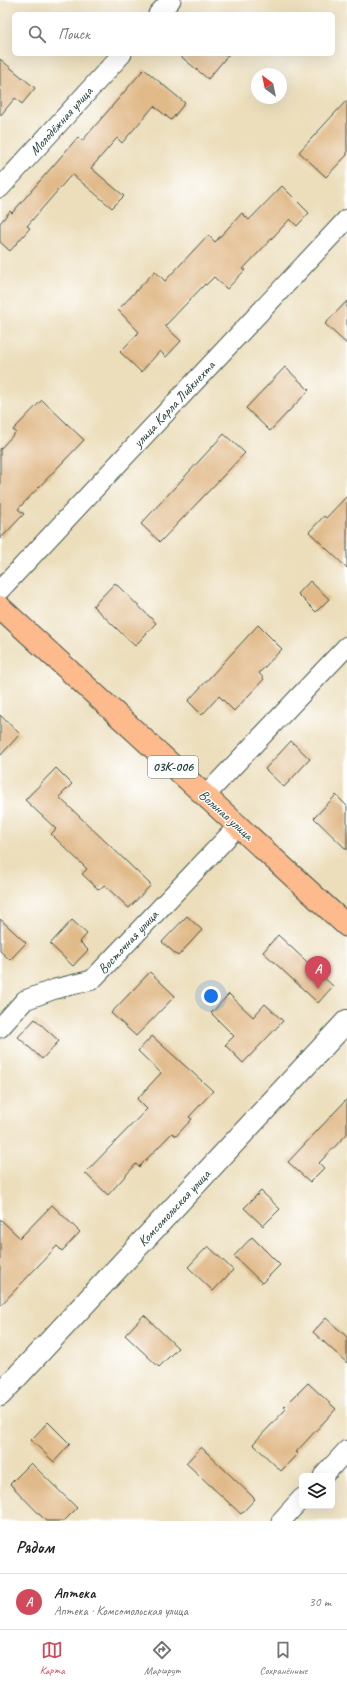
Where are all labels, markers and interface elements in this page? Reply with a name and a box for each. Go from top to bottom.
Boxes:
search box [12,12,335,56]
icon: search [26,23,48,45]
text: Поиск [58,25,90,44]
north arrow [251,68,287,104]
street label: Молодёжная улица [26,82,97,159]
street label: улица Карла Либкнехта [129,356,219,452]
road number: 03К-006 [148,756,198,778]
street label: Вольная улица [195,786,258,845]
street label: Восточная улица [94,906,162,977]
pin: A [305,956,331,989]
your location [201,986,221,1006]
street label: Комсомольская улица [134,1165,215,1250]
map controls [299,1473,335,1509]
button: layers [299,1473,335,1509]
text: Рядом [16,1537,54,1558]
text: Аптека [54,1584,96,1603]
text: A [26,1594,32,1610]
text: 30 m [309,1594,331,1610]
text: Аптека · Комсомольская улица [54,1603,188,1619]
tab: Карта [40,1639,65,1677]
tab: Маршрут [144,1639,180,1677]
tab: Сохранённые [260,1639,307,1677]

